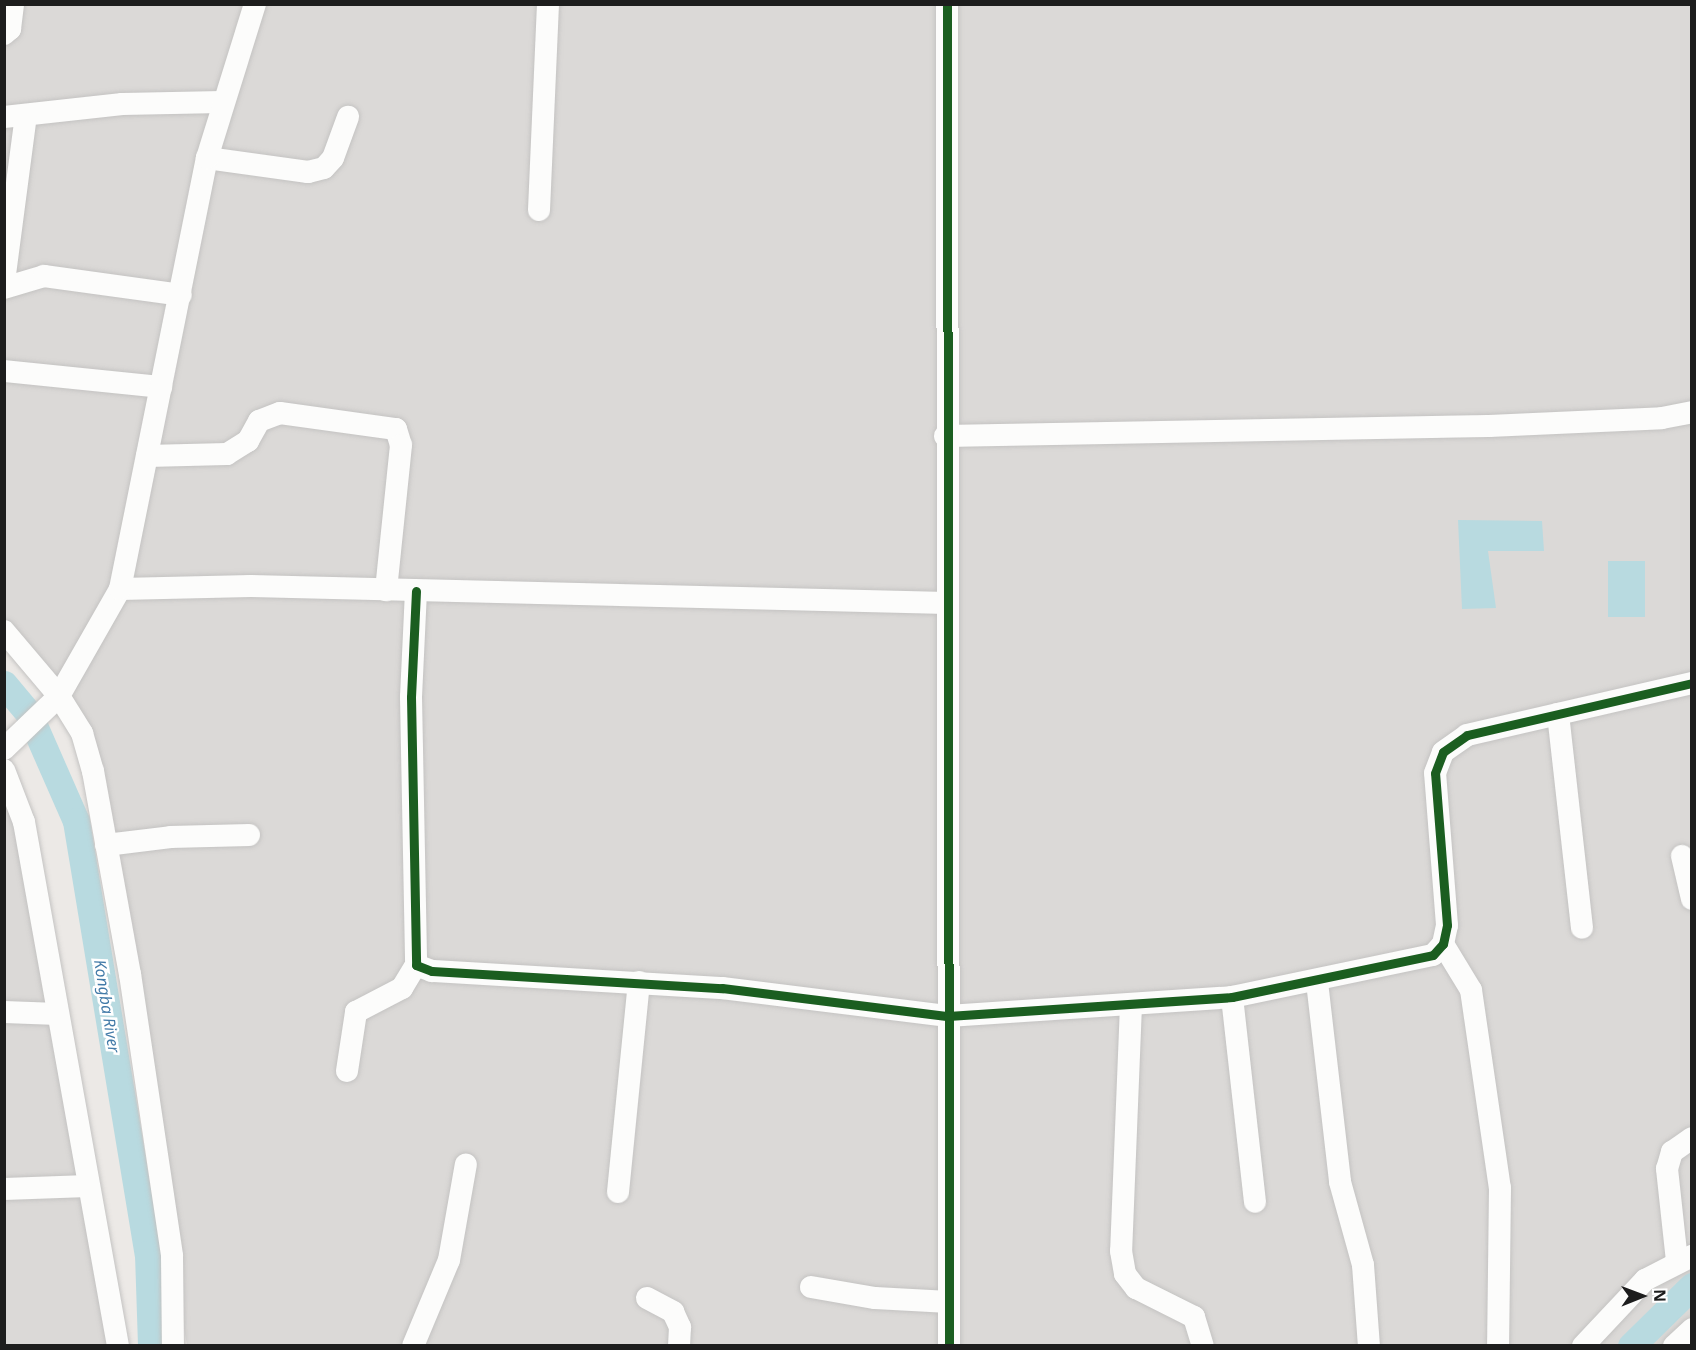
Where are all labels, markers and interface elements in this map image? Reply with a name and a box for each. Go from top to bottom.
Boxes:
water label: Kongba River [90,958,124,1054]
north arrow [1612,1266,1672,1326]
text: N [1649,1289,1671,1302]

